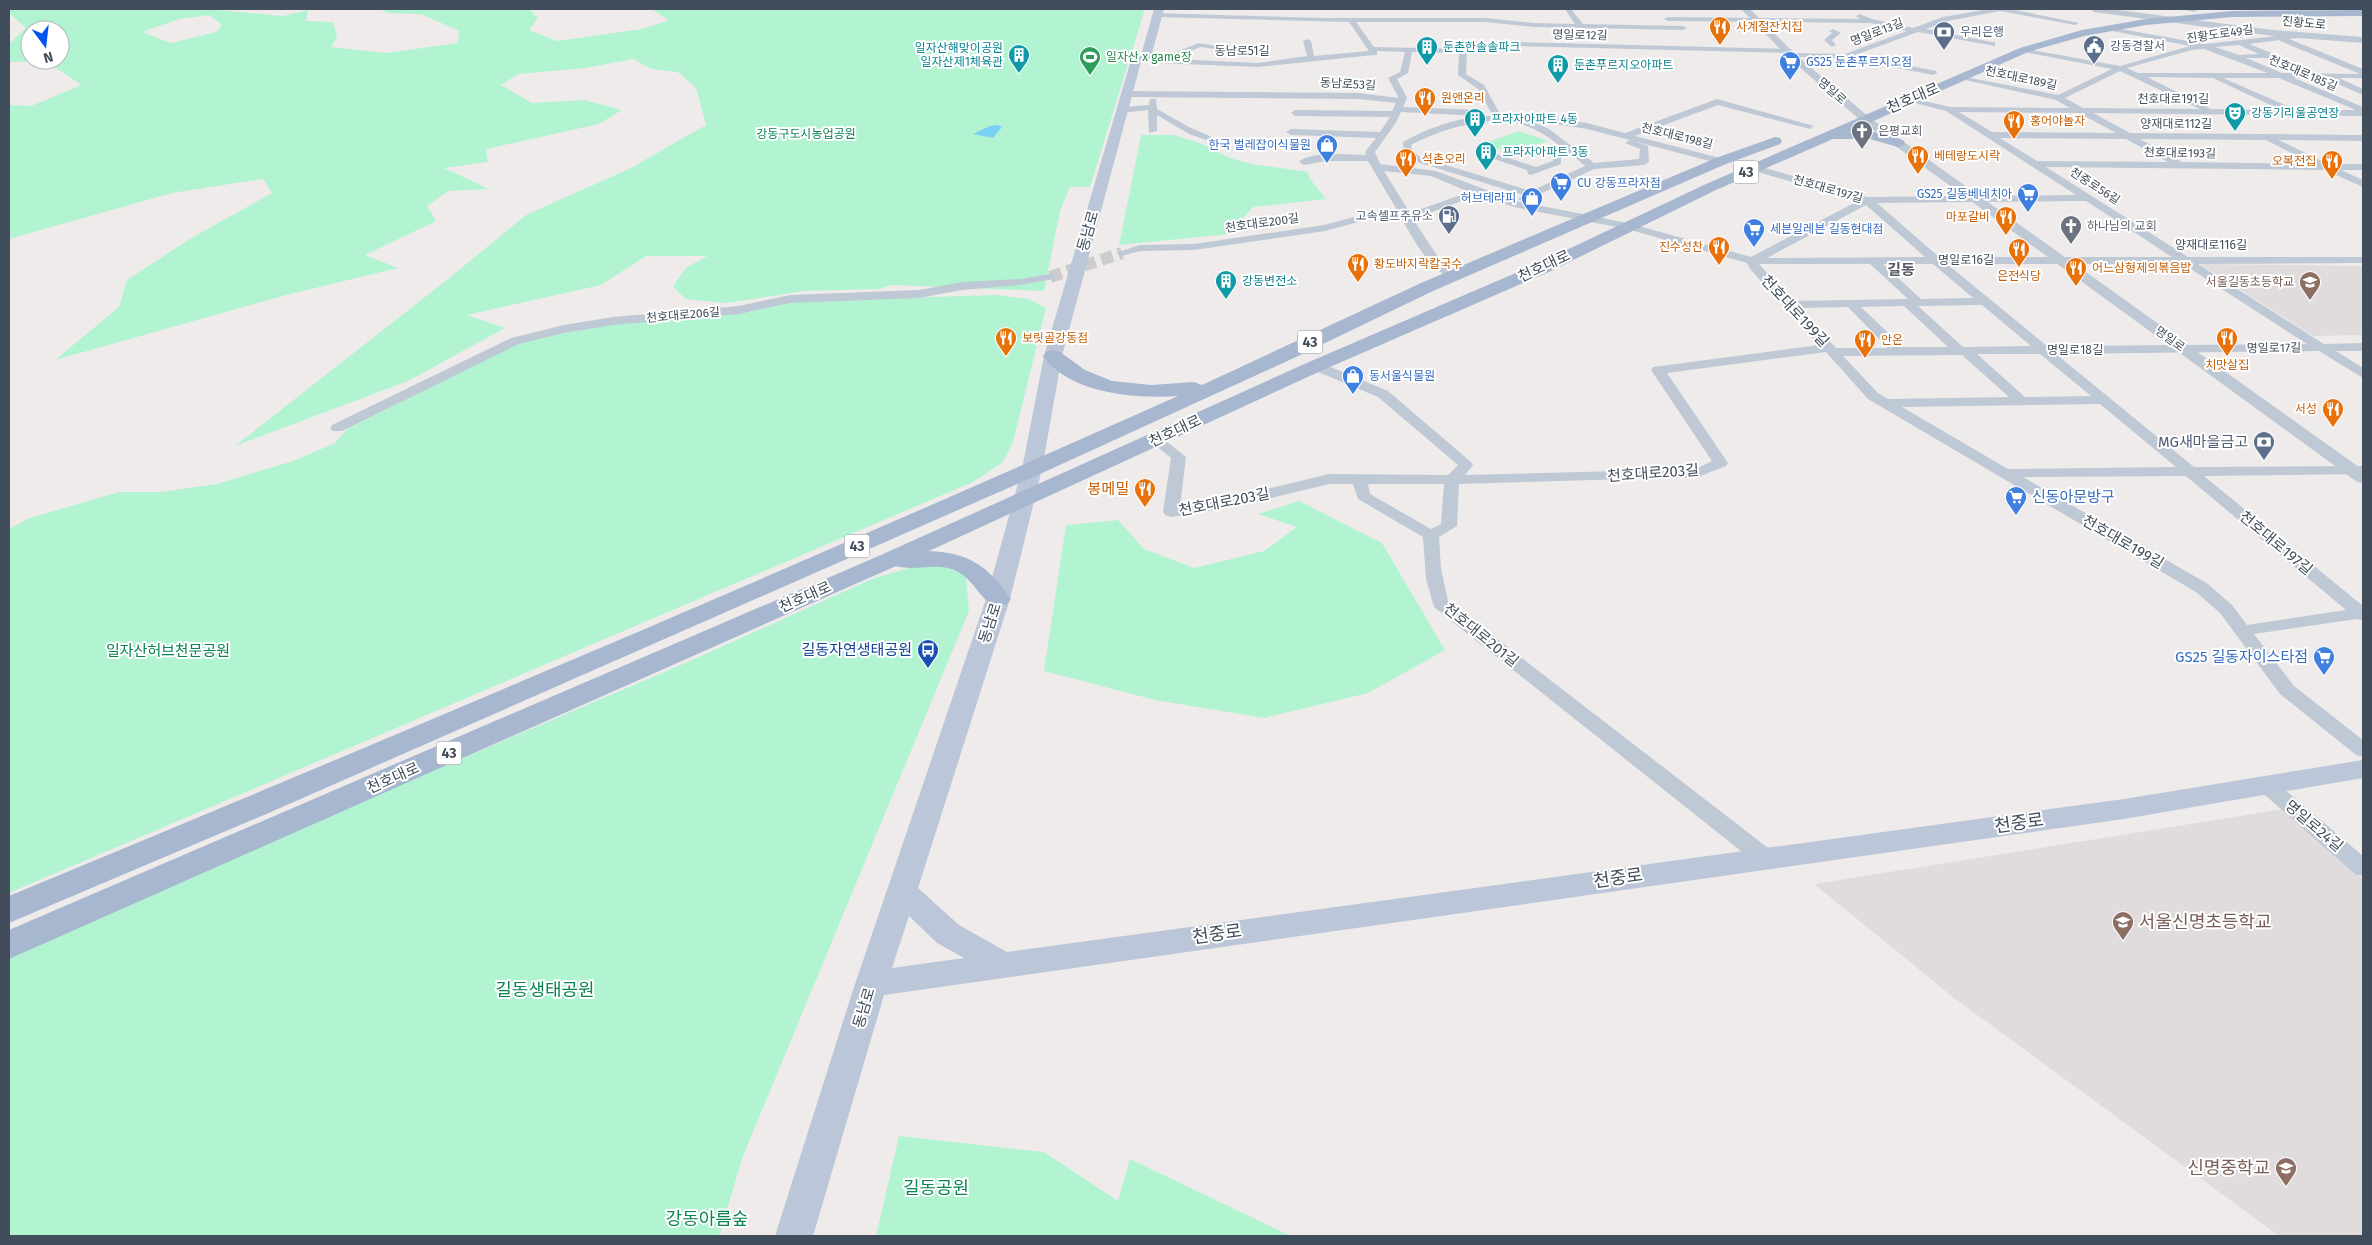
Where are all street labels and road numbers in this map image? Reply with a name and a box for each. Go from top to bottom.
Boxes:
street label: 진황도로 [2281,14,2327,32]
street label: 명일로13길 [1849,16,1905,48]
street label: 진황도로49길 [2186,22,2254,46]
street label: 명일로12길 [1552,28,1608,42]
street label: 동남로51길 [1215,44,1269,58]
street label: 천호대로185길 [2267,52,2339,94]
street label: 천호대로189길 [1984,64,2058,92]
street label: 명일로 [1815,75,1849,107]
street label: 동남로53길 [1320,76,1376,92]
street label: 천호대로 [1884,79,1942,117]
street label: 천호대로191길 [2137,92,2209,106]
street label: 양재대로112길 [2140,117,2212,131]
street label: 천호대로198길 [1640,120,1714,152]
street label: 천호대로193길 [2144,145,2216,161]
road number: 43 [1734,160,1758,183]
street label: 천중로56길 [2067,165,2123,207]
street label: 천호대로197길 [1792,172,1864,206]
street label: 동남로 [1074,209,1102,253]
street label: 천호대로200길 [1224,211,1300,235]
street label: 양재대로116길 [2175,238,2247,252]
street label: 천호대로 [1515,246,1573,286]
street label: 명일로16길 [1938,253,1994,267]
street label: 천호대로199길 [1757,271,1833,351]
street label: 천호대로206길 [645,305,721,325]
street label: 명일로 [2152,324,2188,354]
road number: 43 [1298,331,1322,354]
street label: 명일로17길 [2247,341,2301,355]
street label: 명일로18길 [2047,343,2103,357]
street label: 천호대로 [1146,411,1204,451]
street label: 천호대로203길 [1606,461,1700,485]
street label: 천호대로203길 [1177,484,1271,520]
street label: 천호대로197길 [2236,507,2316,579]
street label: 천호대로199길 [2079,511,2167,573]
road number: 43 [844,534,870,558]
street label: 천호대로 [776,578,834,616]
street label: 천호대로201길 [1440,599,1522,671]
street label: 동남로 [975,601,1005,645]
road number: 43 [436,741,462,764]
street label: 천호대로 [364,759,422,797]
street label: 명일로24길 [2281,797,2347,855]
street label: 천중로 [1993,809,2045,837]
street label: 천중로 [1592,864,1644,892]
street label: 천중로 [1191,920,1243,948]
street label: 동남로 [849,986,879,1030]

